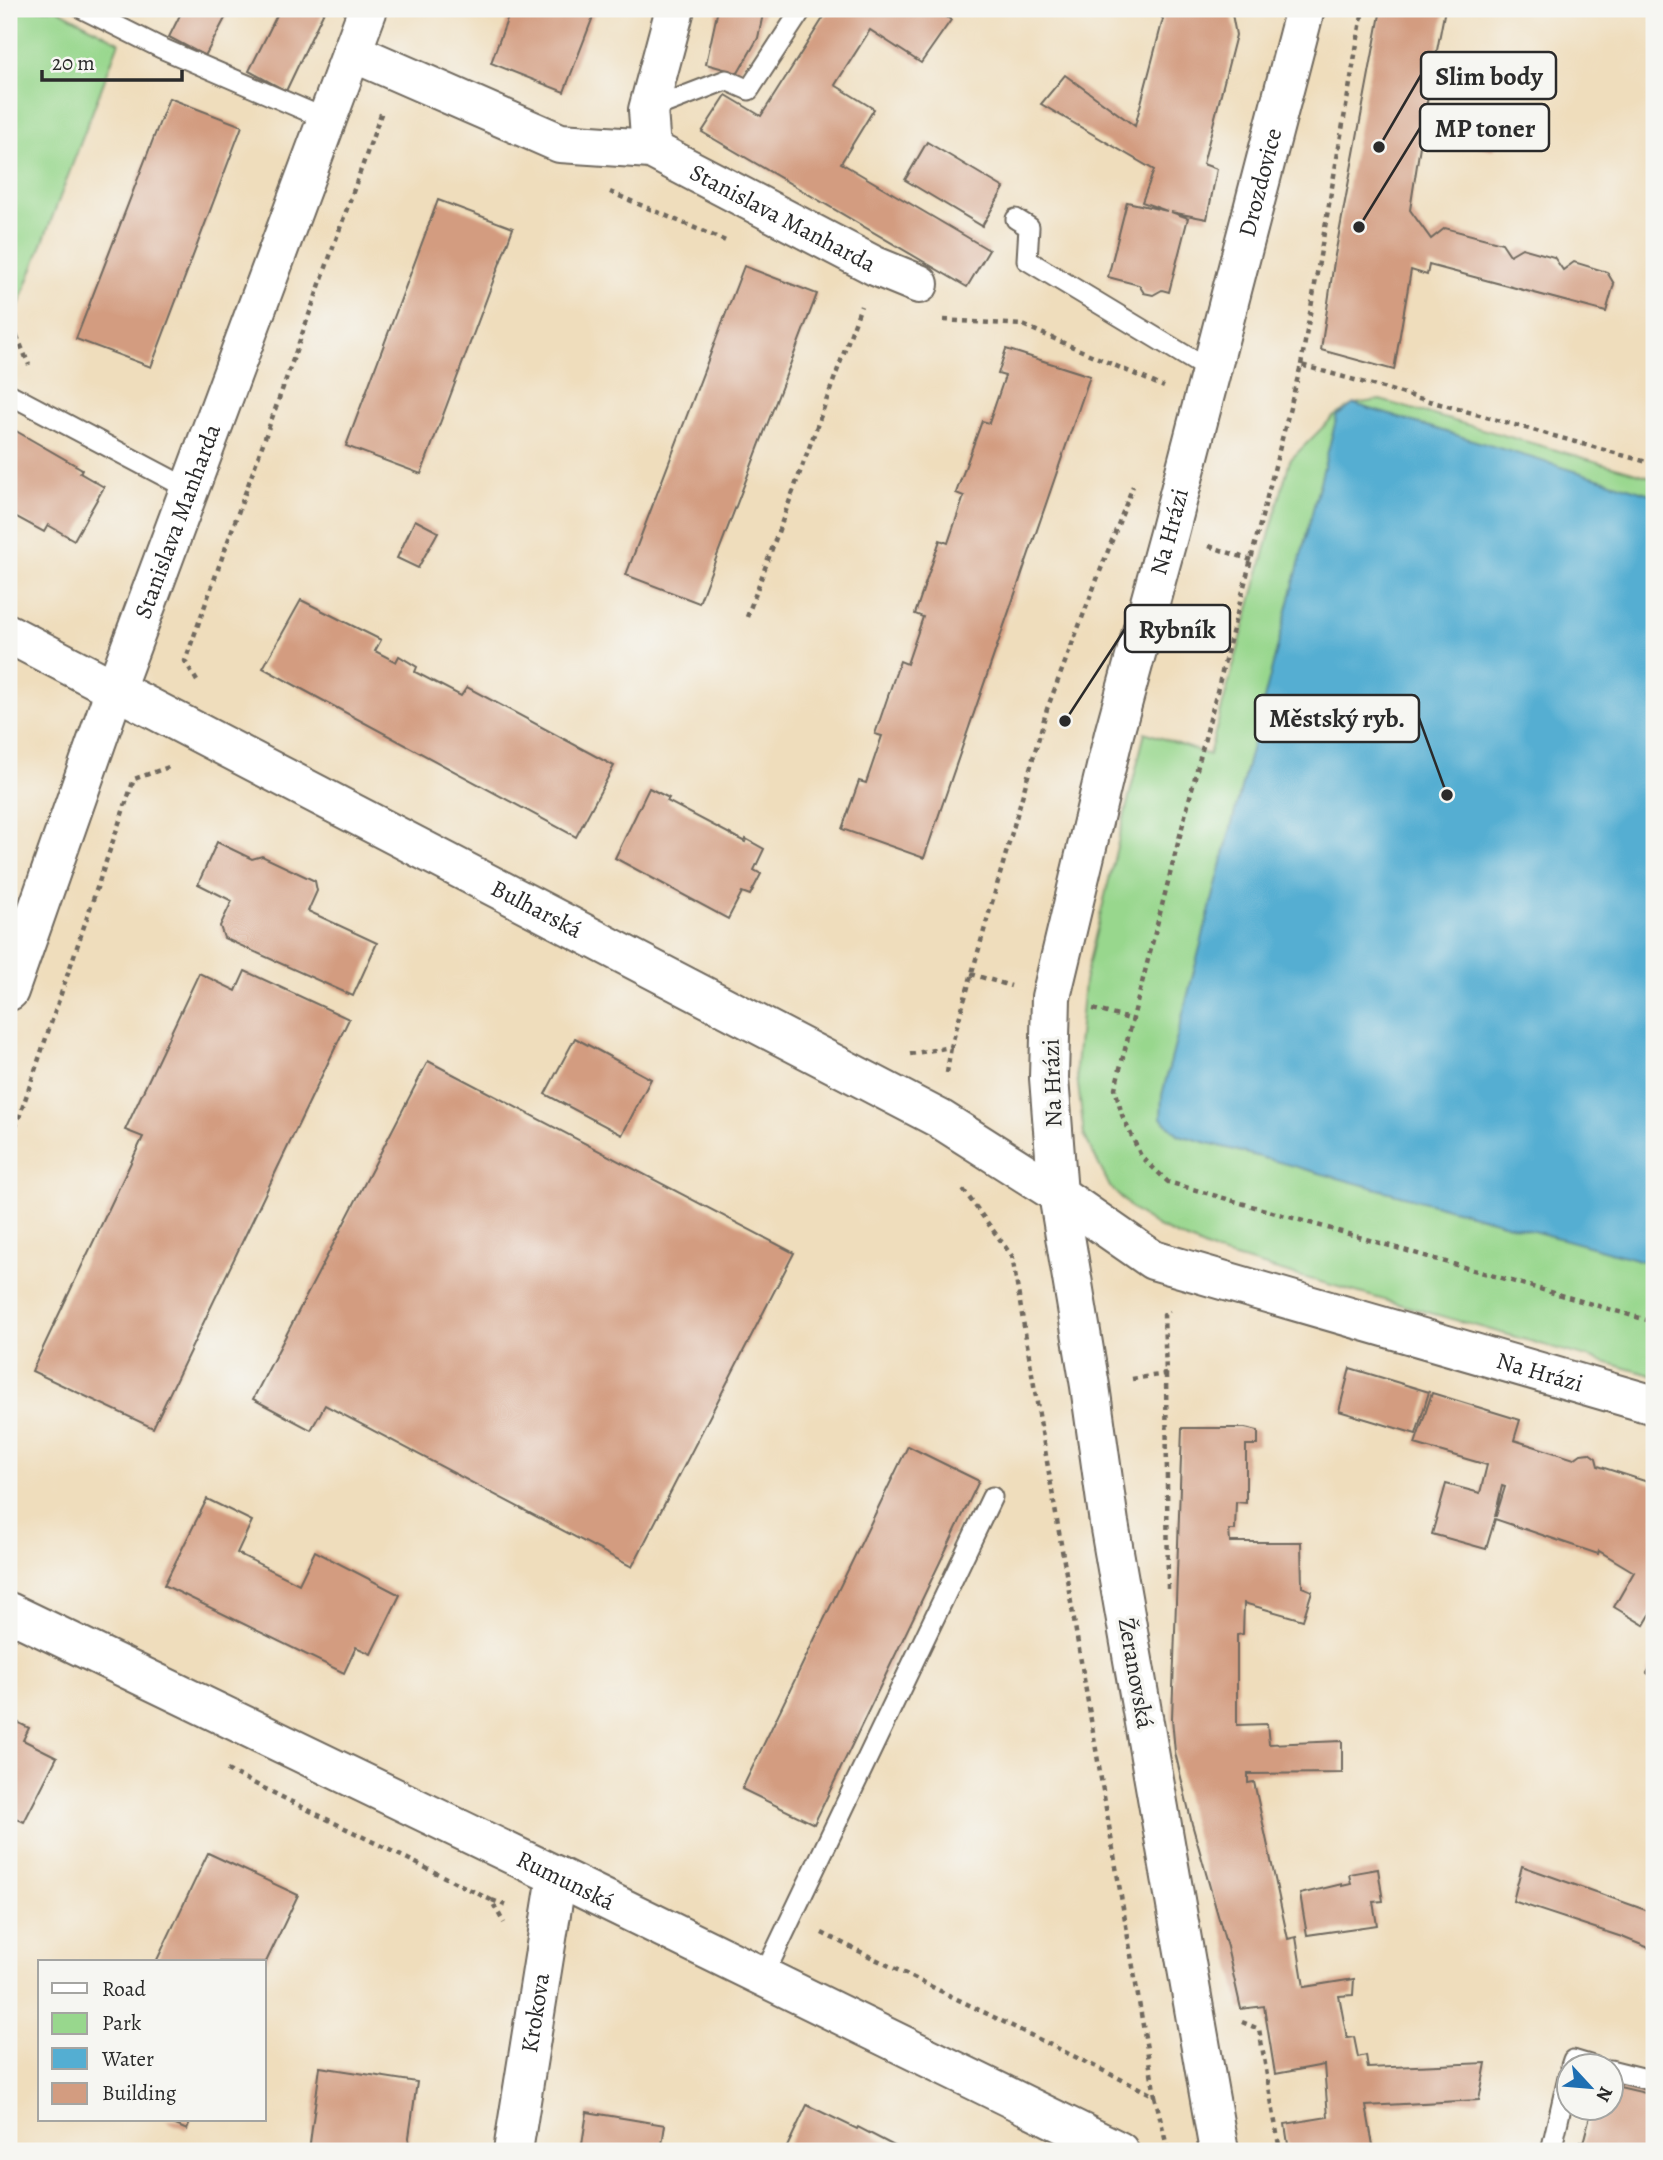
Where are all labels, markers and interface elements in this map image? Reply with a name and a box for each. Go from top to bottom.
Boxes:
scale bar [42,38,182,82]
text: 20 m [52,49,95,77]
callout: Slim body [1421,52,1556,99]
text: Slim body [1435,59,1544,94]
callout: MP toner [1420,104,1549,151]
text: MP toner [1435,111,1536,146]
street label: Drozdovice [1231,124,1289,240]
street label: Stanislava Manharda [684,156,882,280]
street label: Stanislava Manharda [127,419,229,623]
street label: Na Hrázi [1142,485,1196,579]
callout: Rybník [1125,605,1230,652]
text: Rybník [1138,612,1216,647]
callout: Městský ryb. [1255,695,1419,742]
text: Městský ryb. [1269,701,1405,736]
street label: Bulharská [486,872,589,946]
street label: Na Hrázi [1034,1038,1070,1128]
street label: Na Hrázi [1493,1344,1587,1400]
street label: Žeranovská [1111,1615,1162,1732]
street label: Rumunská [511,1843,621,1918]
legend [38,1960,266,2122]
street label: Krokova [513,1970,557,2055]
text: Road [102,1975,146,2003]
text: Park [102,2009,142,2037]
text: Water [101,2045,154,2073]
north arrow [1554,2052,1624,2122]
text: Building [102,2079,177,2107]
text: N [1590,2082,1619,2106]

